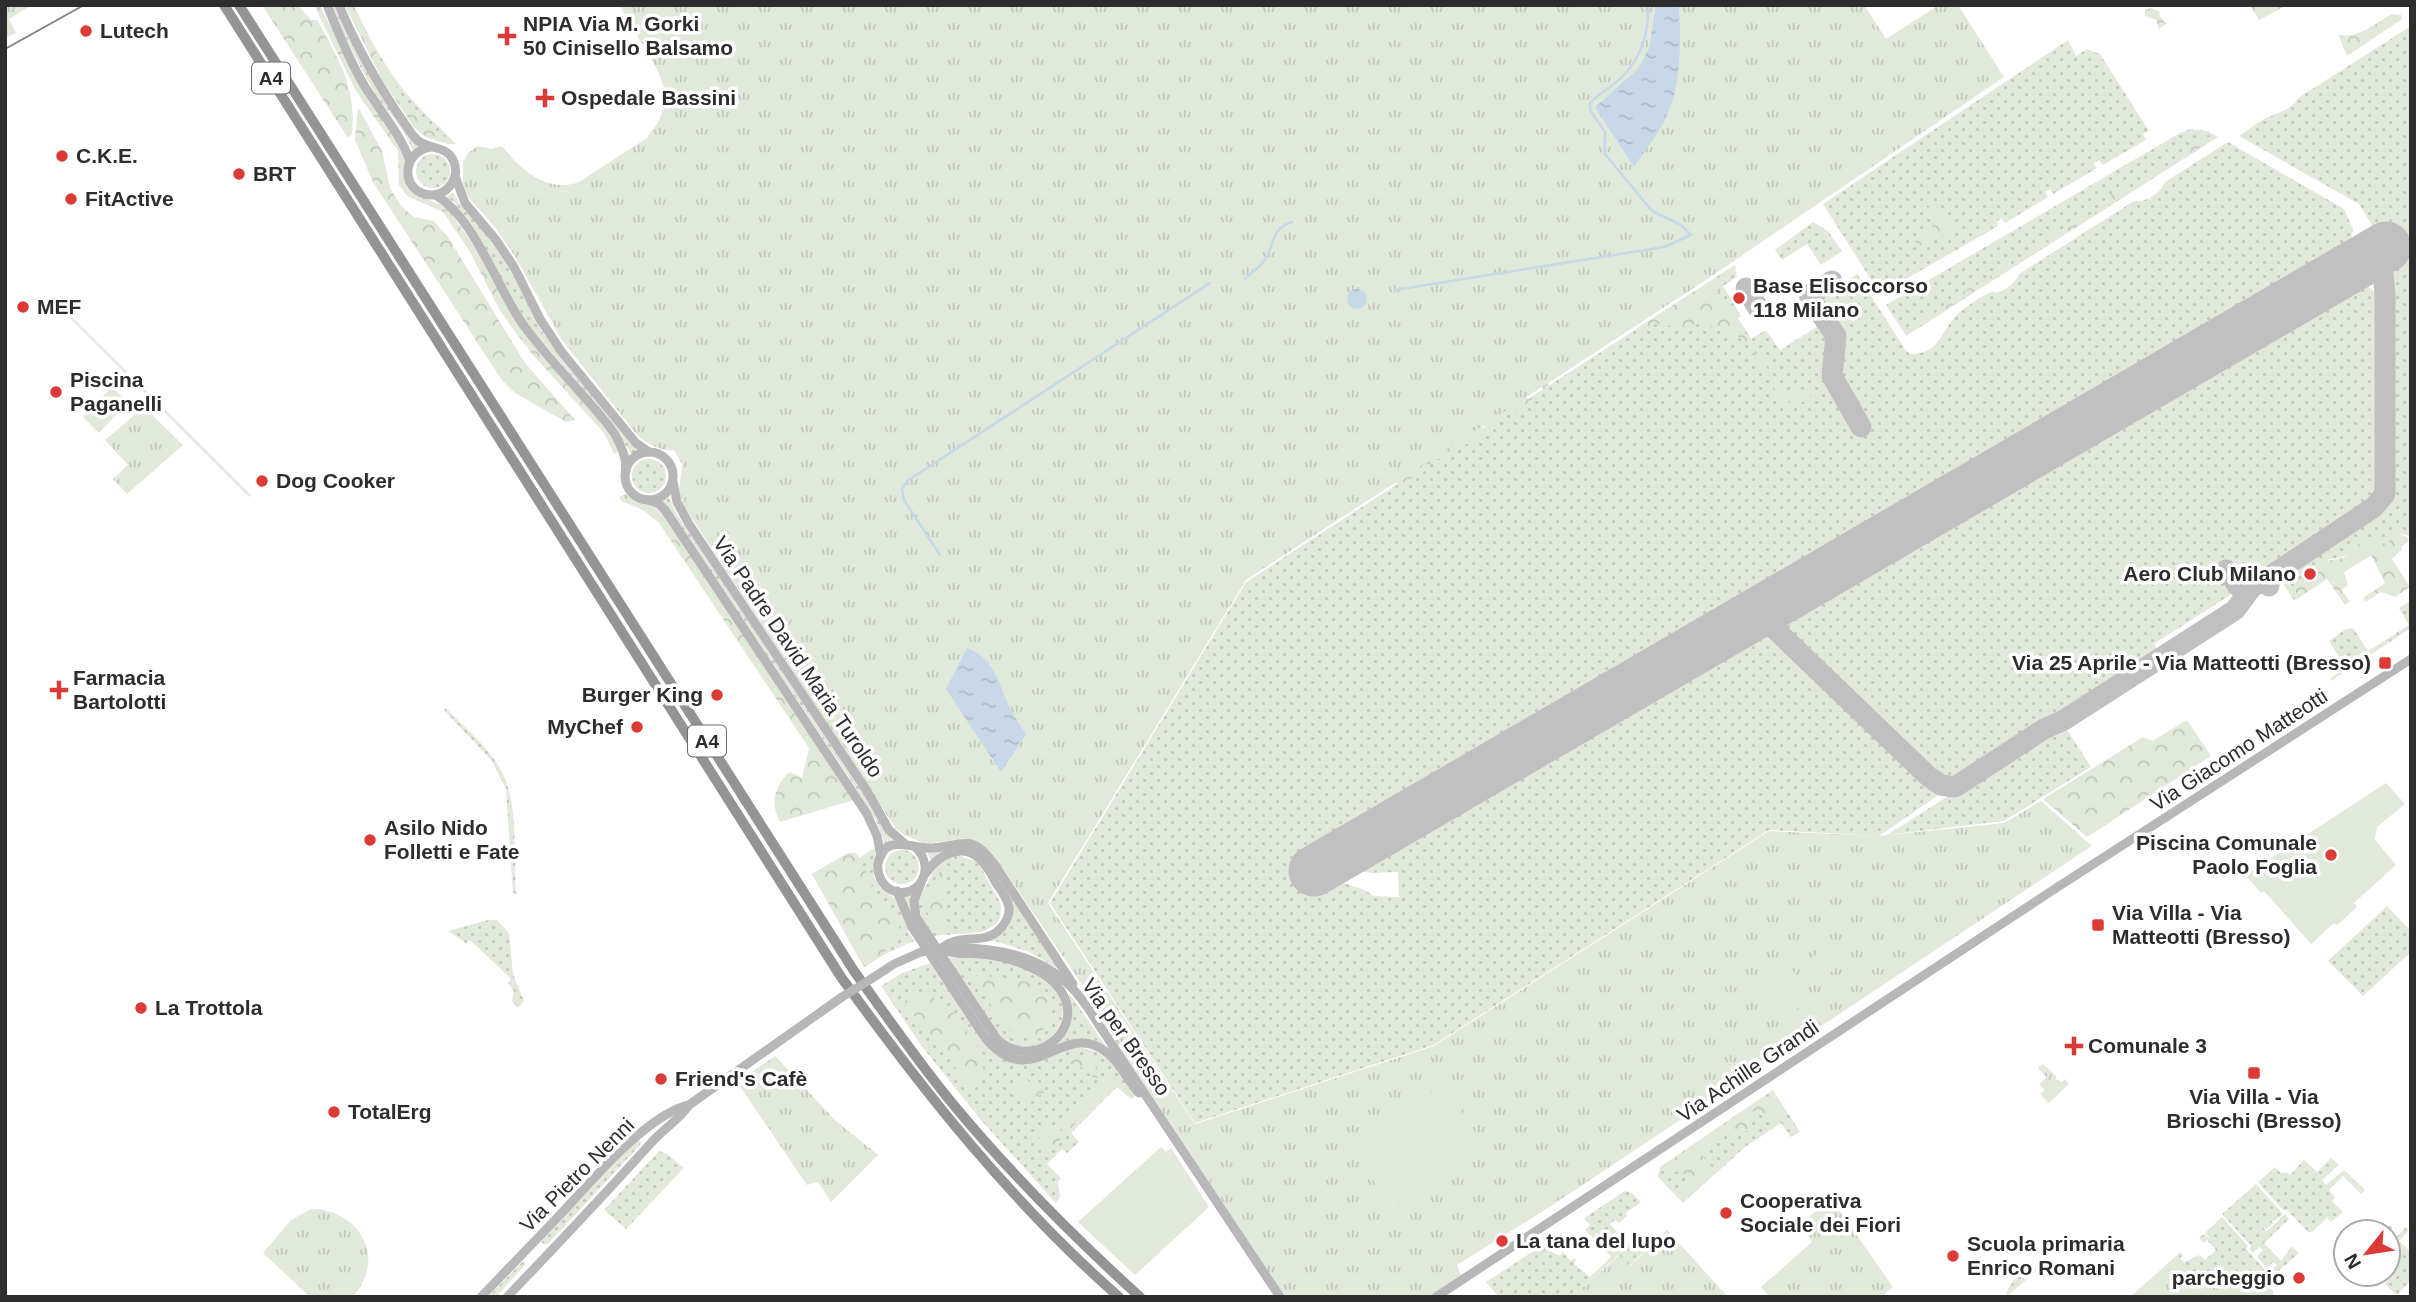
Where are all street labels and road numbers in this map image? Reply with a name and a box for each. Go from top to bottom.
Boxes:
road number: A4 [252,62,290,94]
street label: Via Padre David Maria Turoldo [709,532,888,782]
street label: Via Giacomo Matteotti [2146,684,2331,815]
road number: A4 [688,726,726,756]
street label: Via per Bresso [1078,974,1175,1100]
street label: Via Achille Grandi [1673,1015,1823,1126]
street label: Via Pietro Nenni [515,1113,638,1236]

